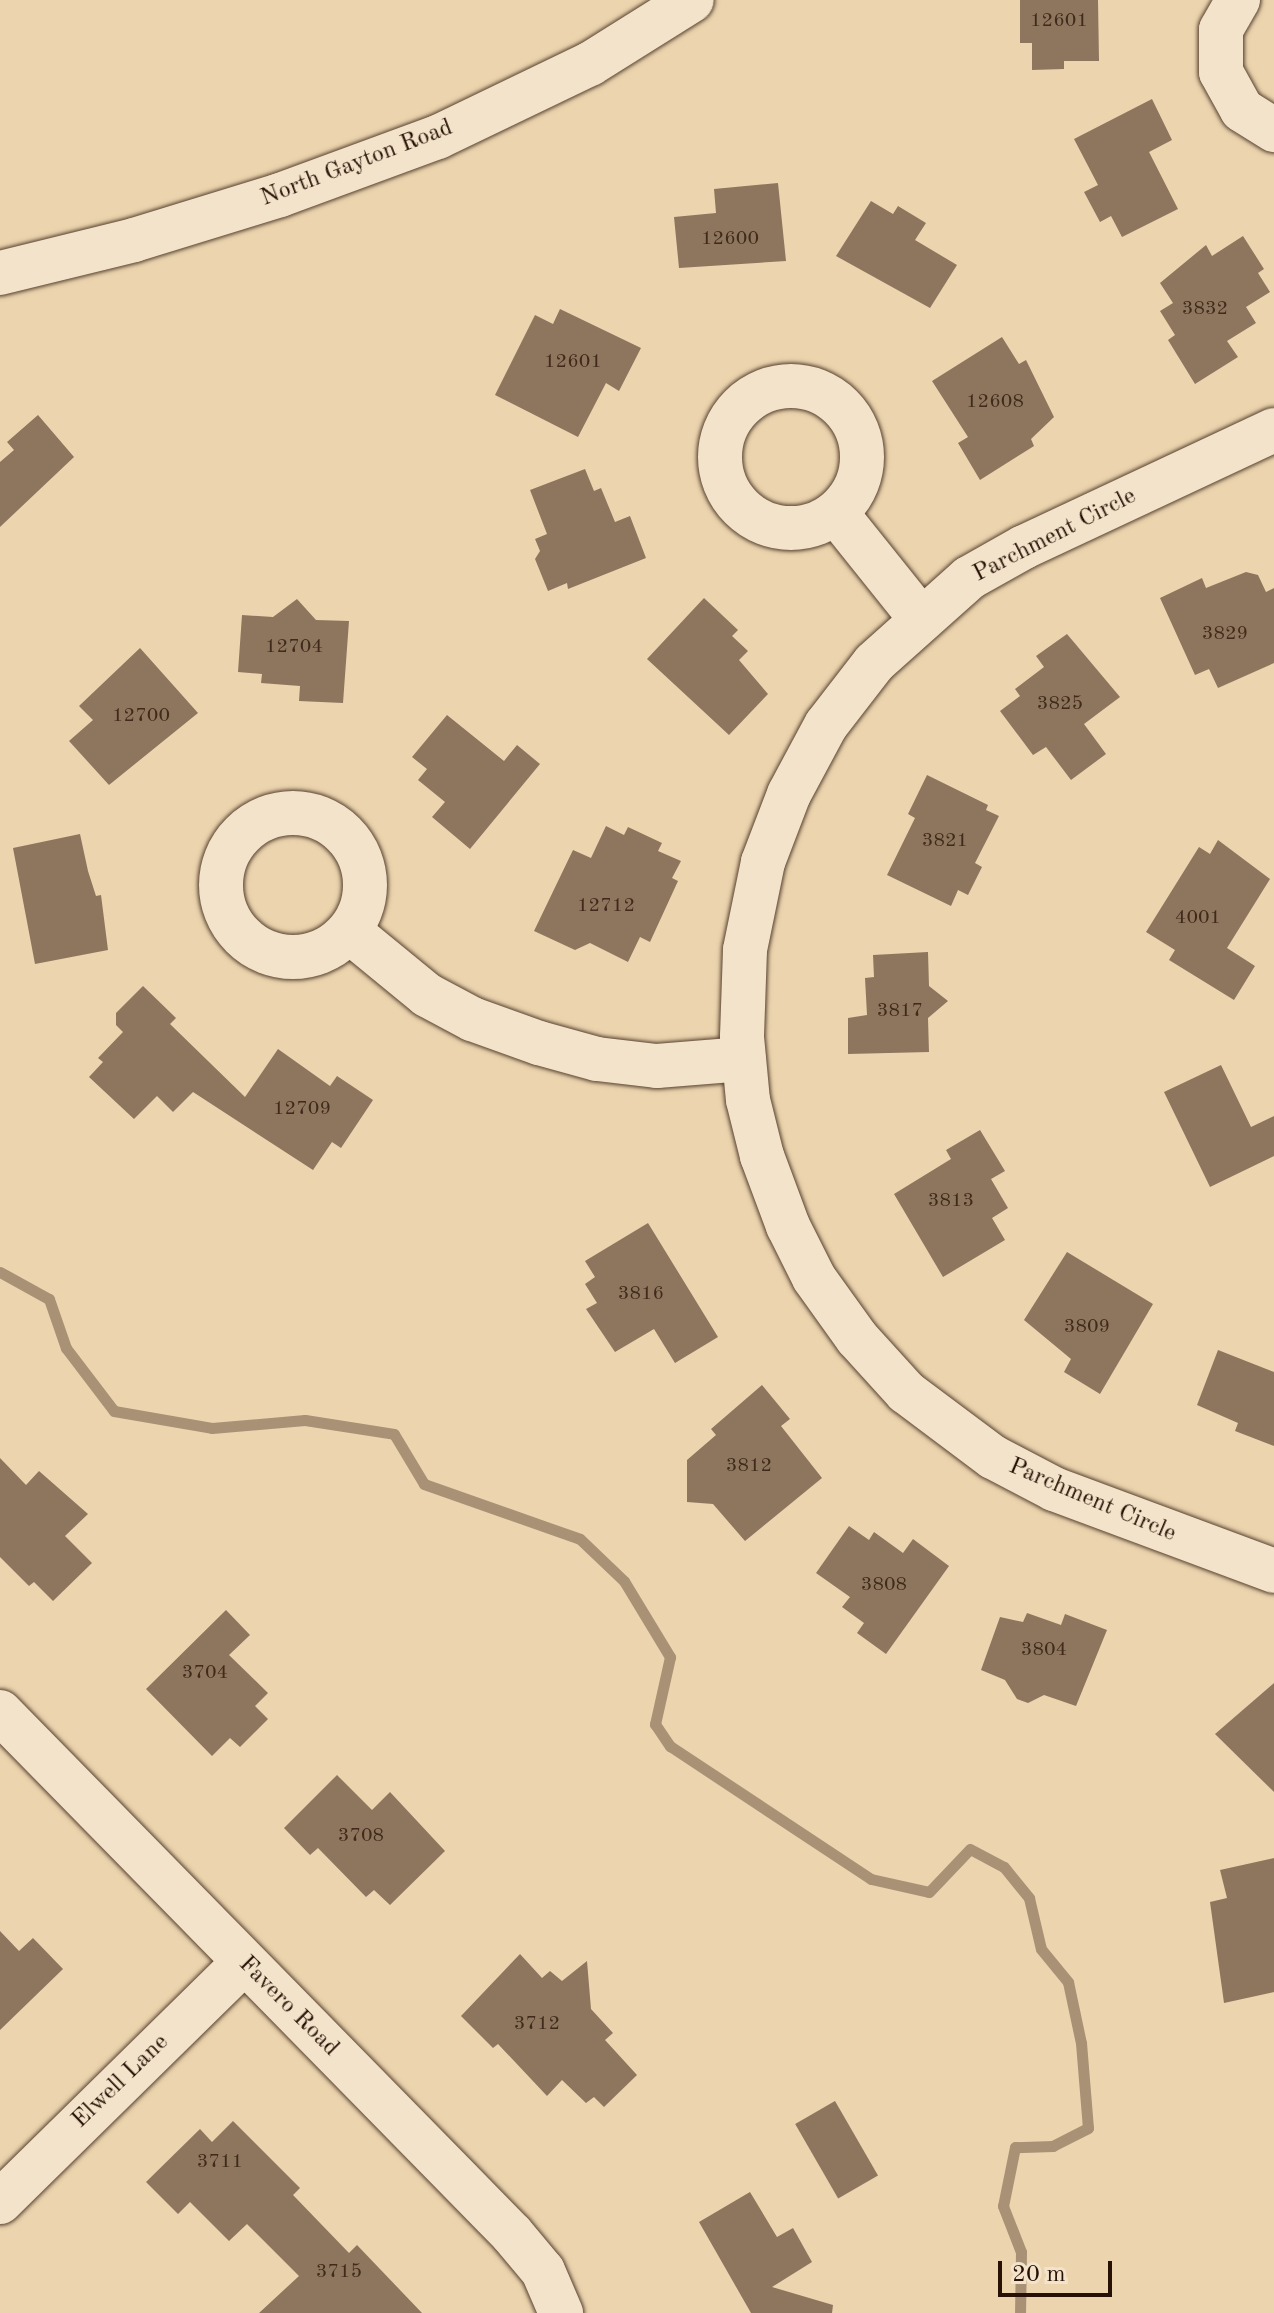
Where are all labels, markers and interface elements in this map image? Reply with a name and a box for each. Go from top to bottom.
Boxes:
house number: 12601 [1030,9,1088,33]
street label: North Gayton Road [257,114,457,214]
house number: 12600 [701,227,759,251]
house number: 3832 [1182,297,1228,321]
house number: 12601 [544,350,602,374]
house number: 12608 [966,390,1024,414]
street label: Parchment Circle [969,483,1141,589]
house number: 3829 [1202,622,1248,646]
house number: 12704 [265,635,323,659]
house number: 3825 [1037,692,1083,716]
house number: 12700 [112,704,170,728]
house number: 3821 [922,829,968,853]
house number: 12712 [577,894,635,918]
house number: 4001 [1175,906,1221,930]
house number: 3817 [877,999,923,1023]
house number: 12709 [273,1097,331,1121]
house number: 3813 [928,1189,974,1213]
house number: 3816 [618,1282,664,1306]
house number: 3809 [1064,1315,1110,1339]
street label: Parchment Circle [1004,1453,1180,1549]
house number: 3812 [726,1454,772,1478]
house number: 3808 [861,1573,907,1597]
house number: 3804 [1021,1638,1067,1662]
house number: 3704 [182,1661,228,1685]
house number: 3708 [338,1824,384,1848]
street label: Favero Road [232,1951,344,2063]
house number: 3712 [514,2012,560,2036]
street label: Elwell Lane [67,2029,175,2135]
house number: 3711 [197,2150,243,2174]
scale bar [1002,2245,1116,2295]
house number: 3715 [316,2260,362,2284]
text: 20 m [1012,2263,1066,2287]

